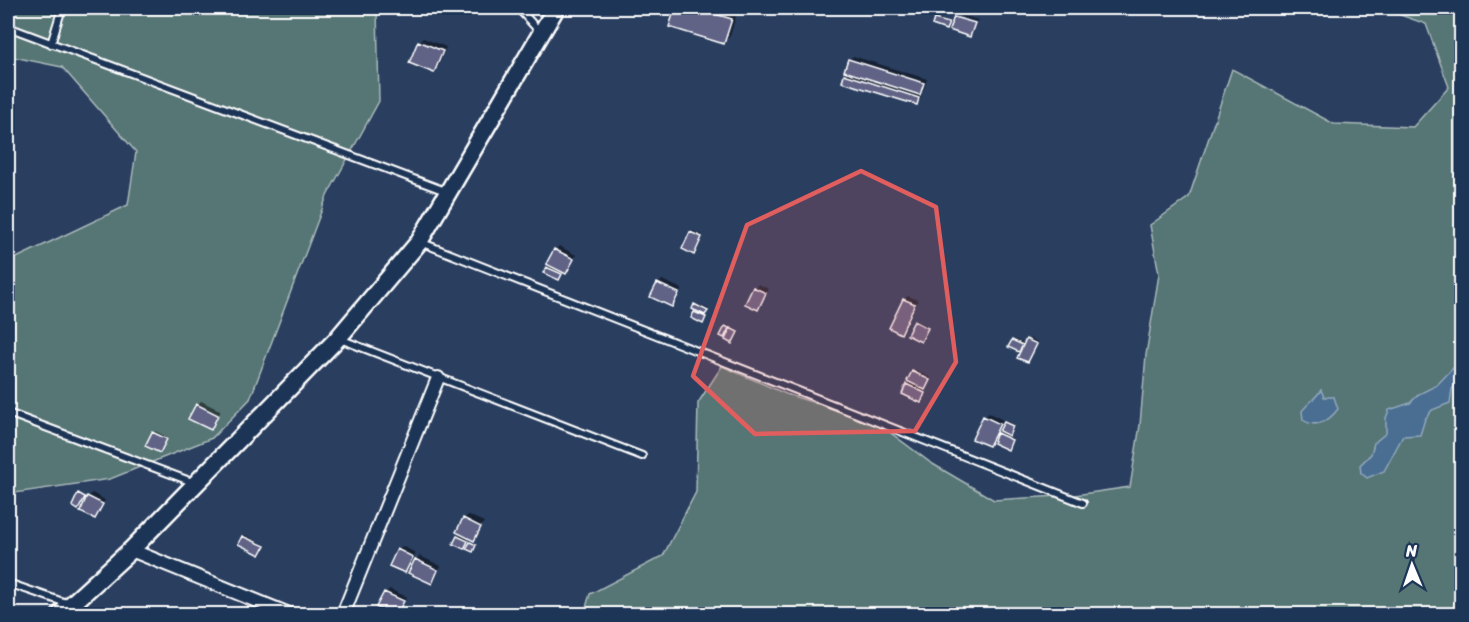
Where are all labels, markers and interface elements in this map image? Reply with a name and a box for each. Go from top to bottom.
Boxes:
north arrow [1382,535,1442,595]
text: N [1404,536,1418,565]

